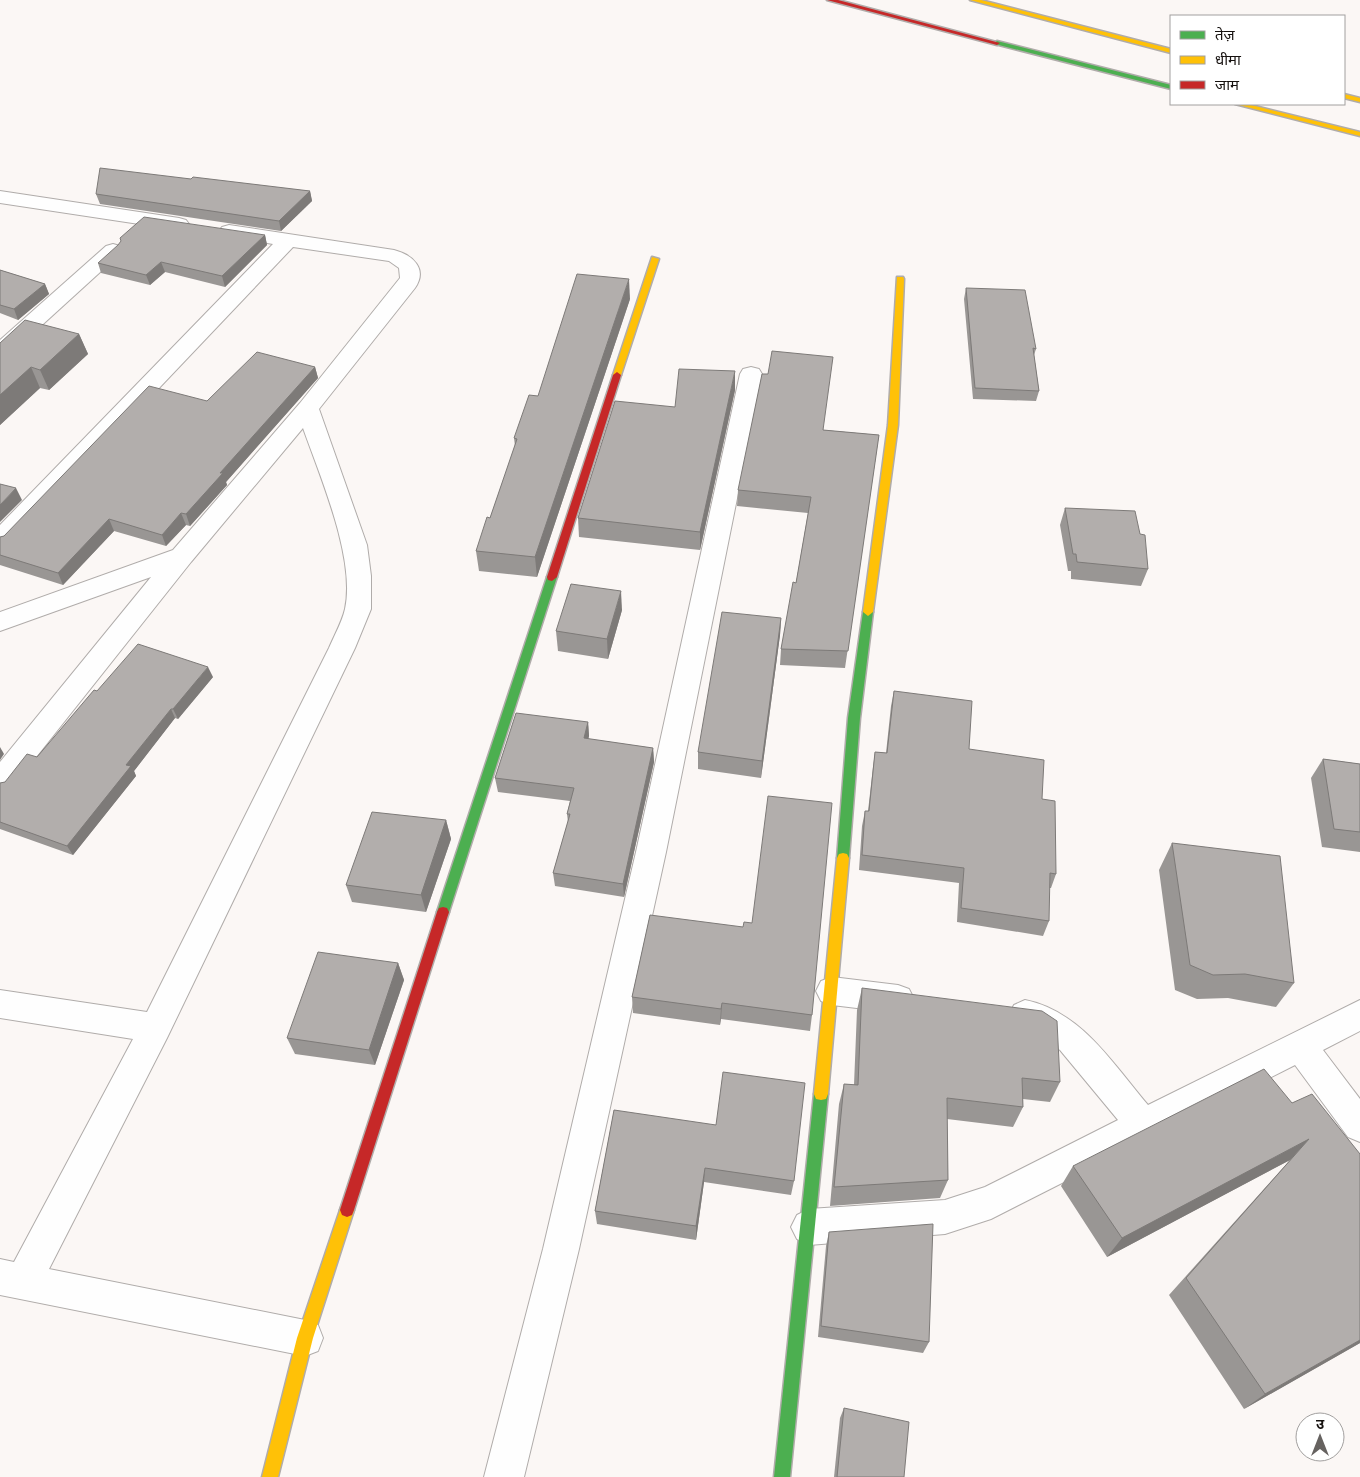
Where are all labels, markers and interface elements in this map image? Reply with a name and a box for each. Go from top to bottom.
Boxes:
legend [1170,15,1345,105]
text: तेज़ [1215,26,1236,44]
text: धीमा [1215,51,1242,69]
text: जाम [1215,76,1240,94]
north arrow [1295,1412,1345,1462]
text: उ [1316,1416,1325,1432]

